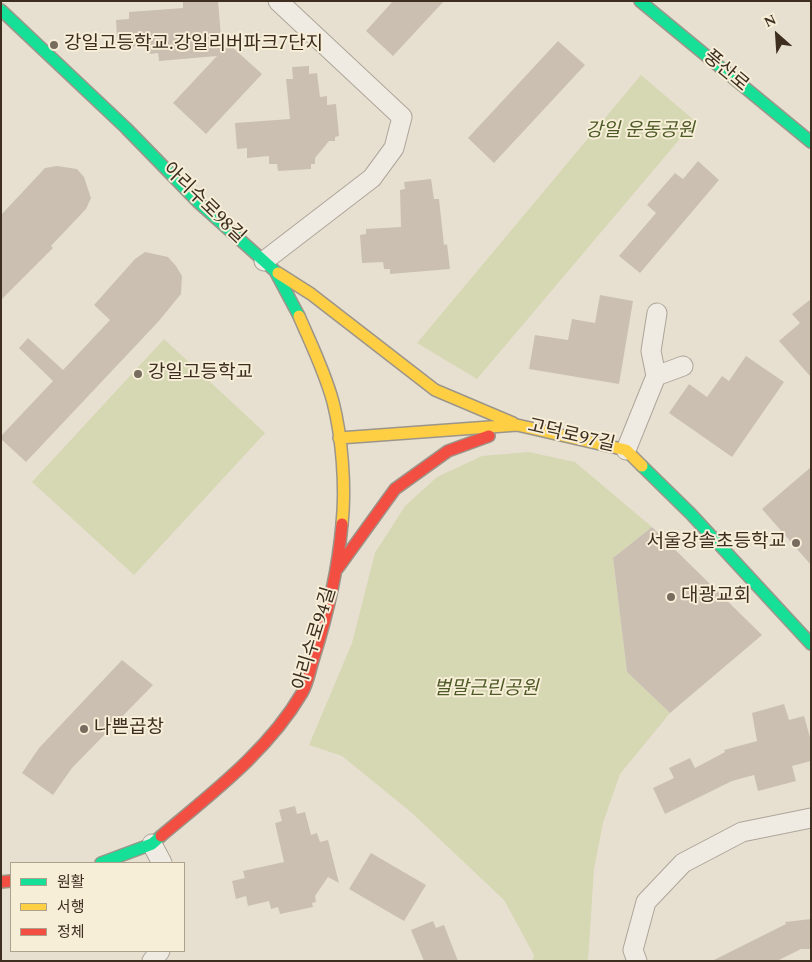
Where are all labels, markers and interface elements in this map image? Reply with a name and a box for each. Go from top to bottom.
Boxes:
text: N [760,9,780,33]
north arrow [752,10,802,60]
place label: 강일고등학교.강일리버파크7단지 [64,34,323,56]
marker: 강일고등학교.강일리버파크7단지 [48,39,60,51]
street label: 풍산로 [698,46,752,98]
park label: 강일 운동공원 [585,121,695,143]
street label: 아리수로98길 [157,159,249,249]
place label: 강일고등학교 [148,363,253,385]
marker: 강일고등학교 [132,368,144,380]
street label: 고덕로97길 [525,416,617,458]
place label: 서울강솔초등학교 [646,532,786,554]
marker: 서울강솔초등학교 [790,537,802,549]
street label: 아리수로94길 [290,585,342,693]
place label: 대광교회 [681,586,751,608]
marker: 대광교회 [665,591,677,603]
park label: 벌말근린공원 [434,679,538,701]
place label: 나쁜곱창 [94,718,164,740]
marker: 나쁜곱창 [78,723,90,735]
legend [10,862,185,952]
text: 원활 [57,871,85,894]
text: 서행 [57,896,85,919]
text: 정체 [57,921,85,944]

